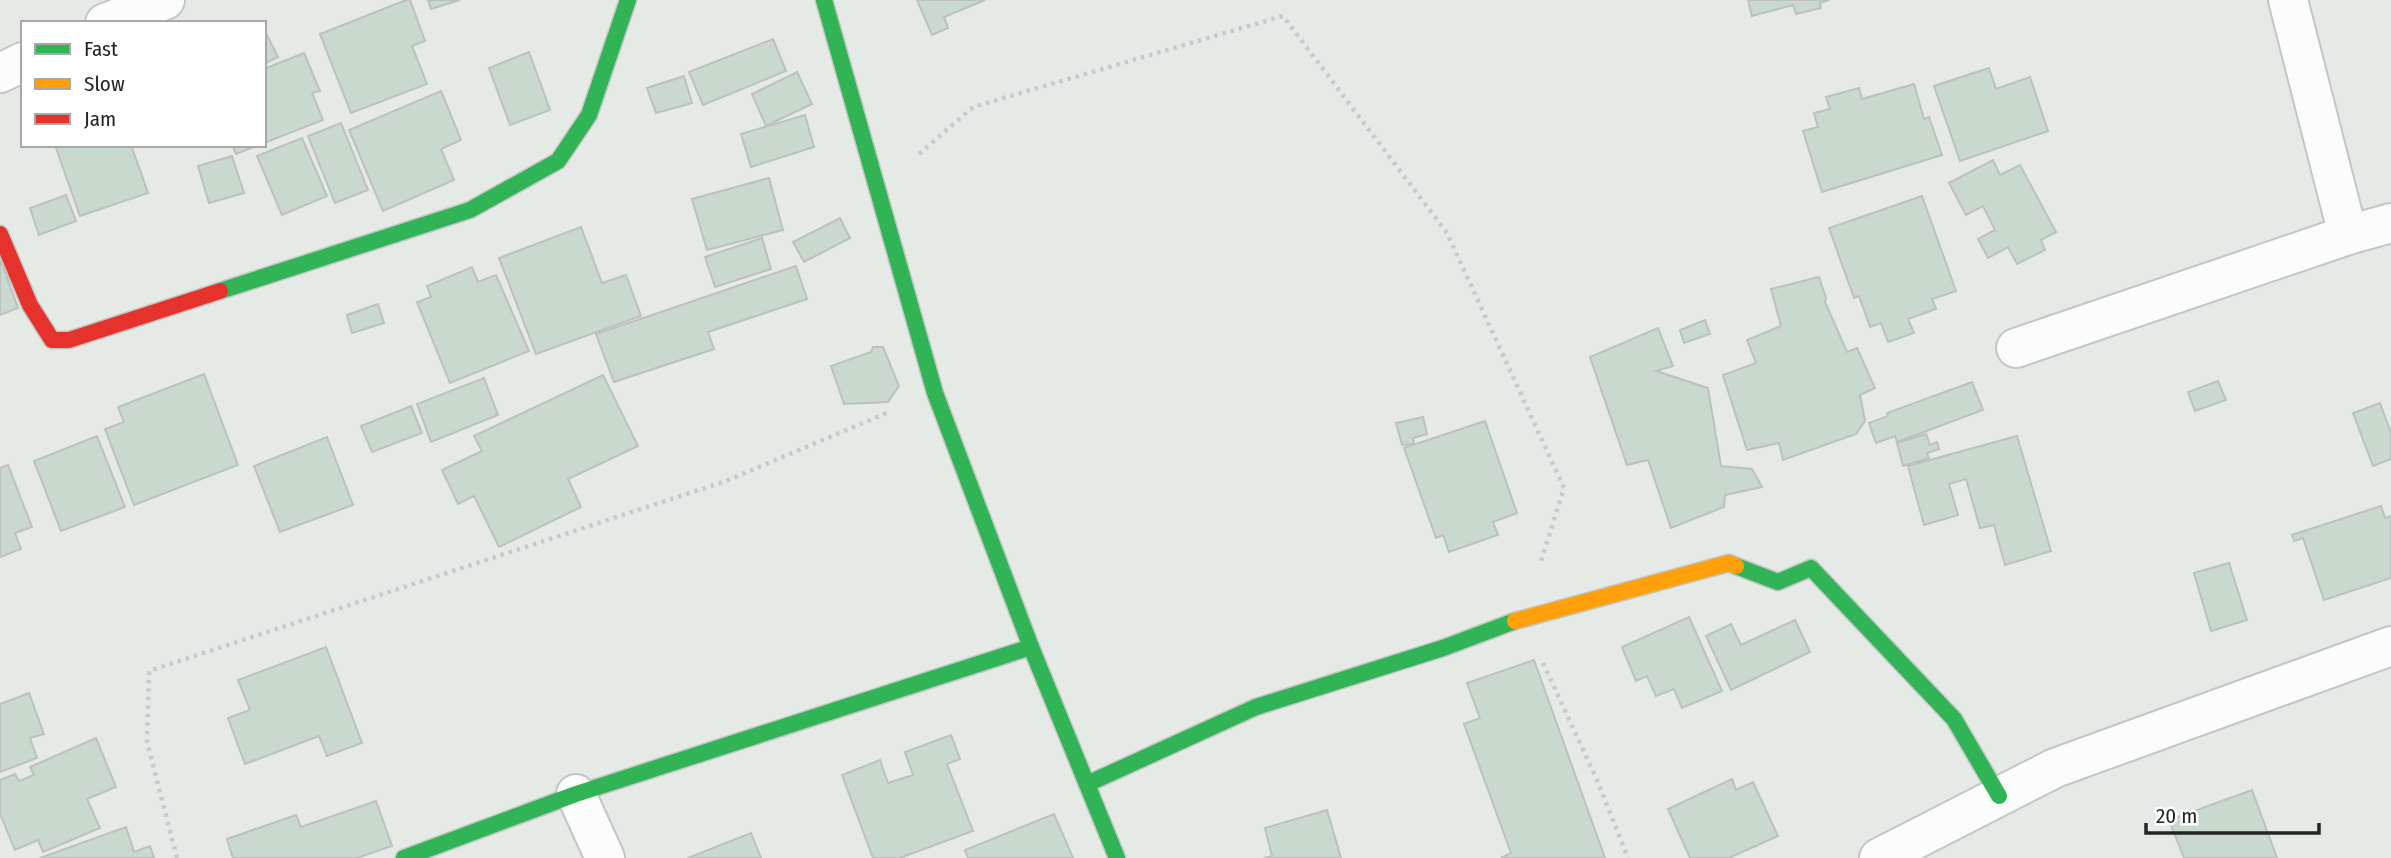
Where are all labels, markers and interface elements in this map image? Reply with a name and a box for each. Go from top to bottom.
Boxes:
legend [21,21,266,147]
text: Fast [84,36,118,62]
text: Slow [84,71,125,97]
text: Jam [84,106,116,132]
scale bar [2146,792,2319,836]
text: 20 m [2156,803,2197,829]

